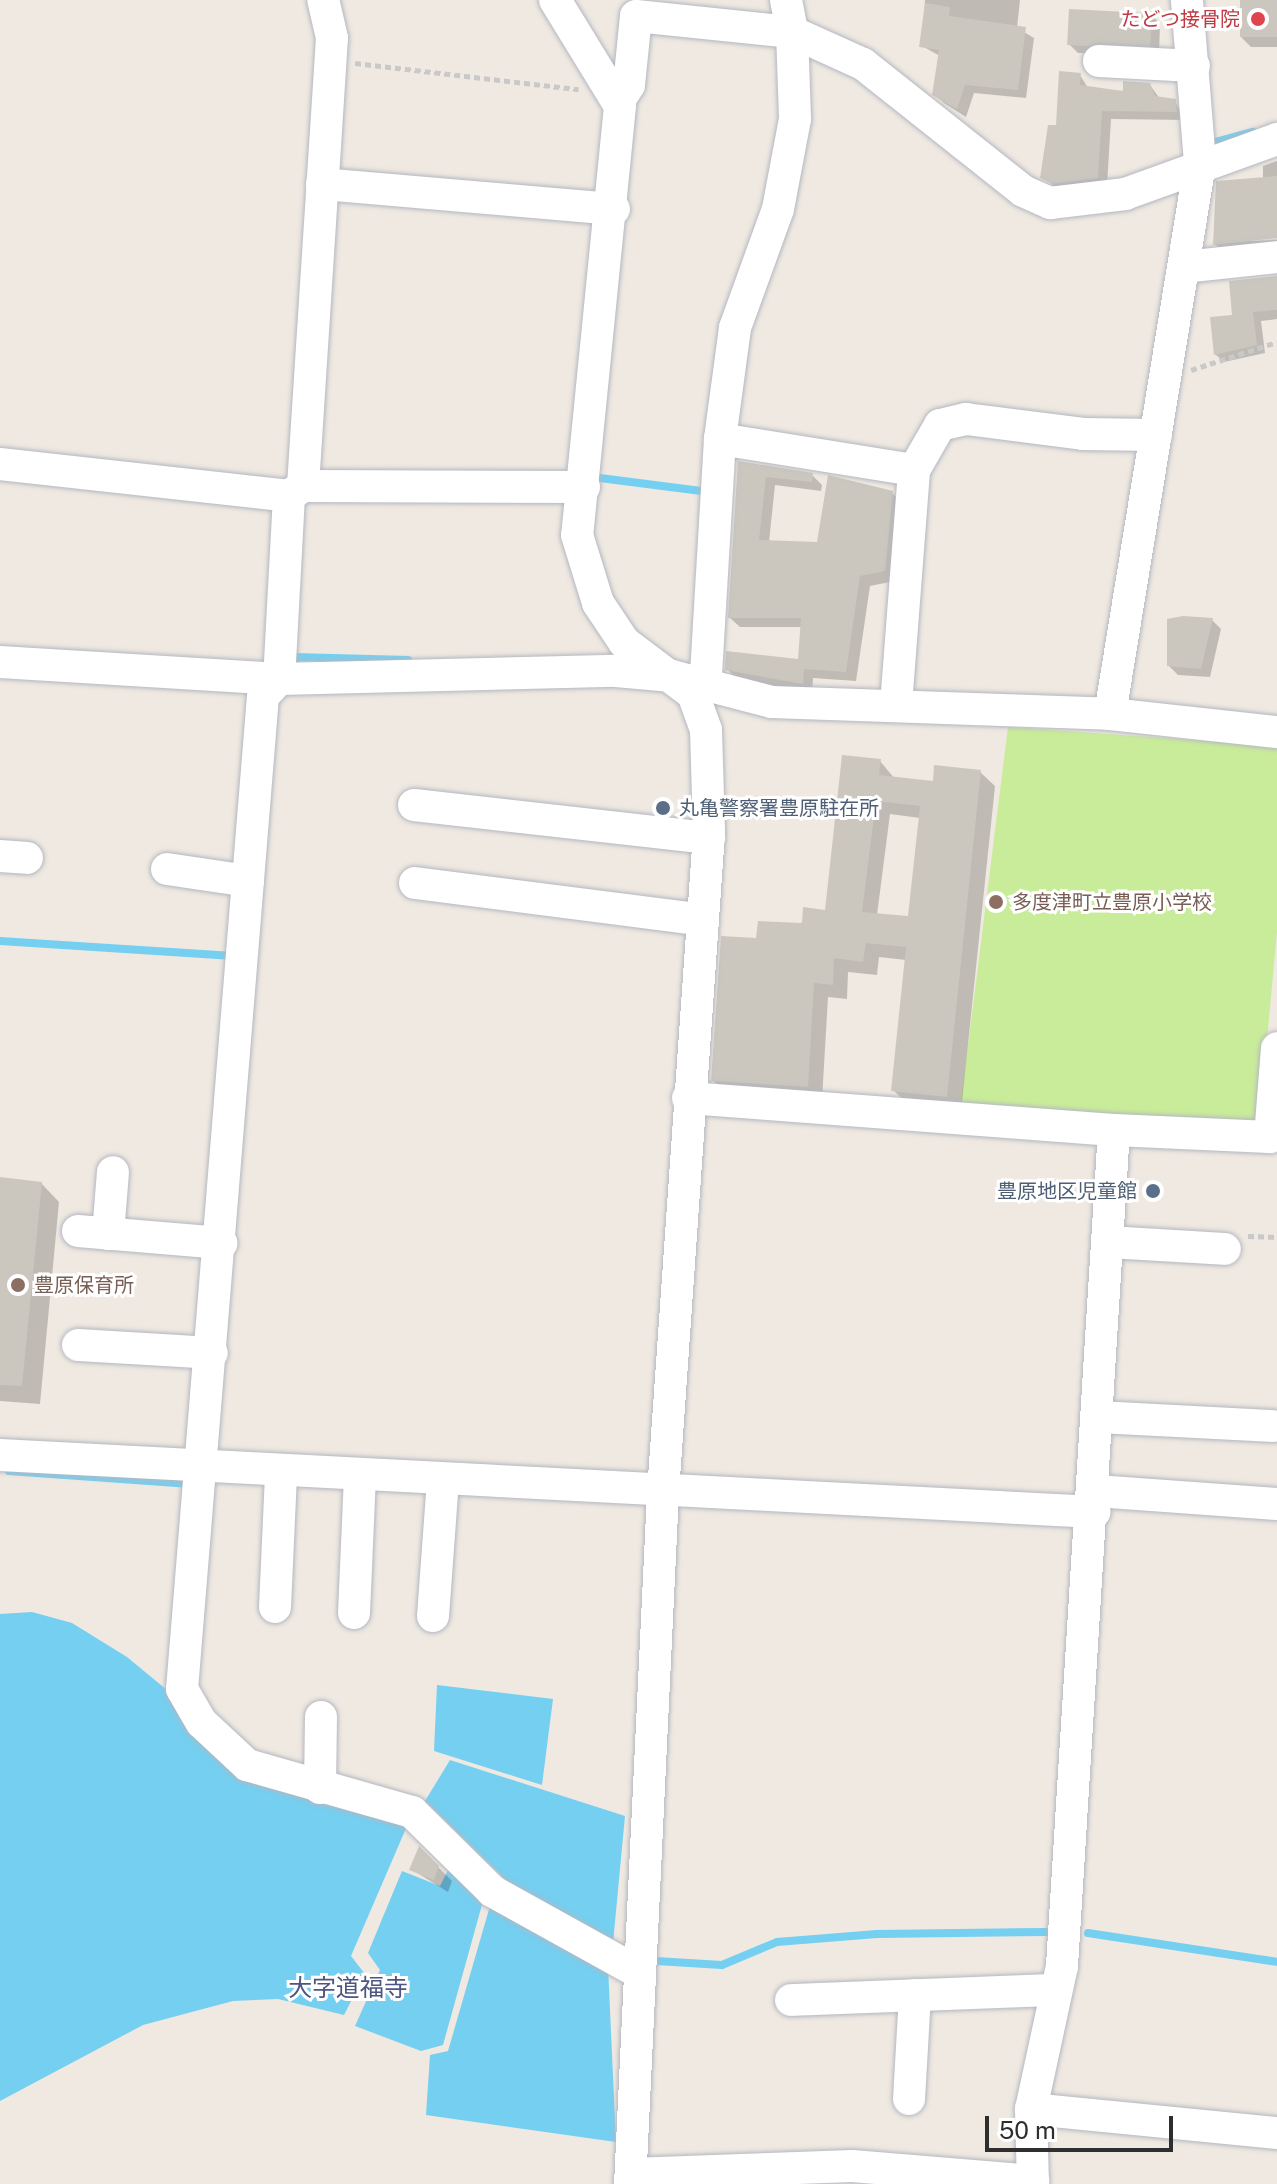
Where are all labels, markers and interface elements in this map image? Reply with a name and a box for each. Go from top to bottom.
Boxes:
place label: たどつ接骨院 [1120,7,1240,31]
marker: たどつ接骨院 [1247,8,1269,30]
place label: 丸亀警察署豊原駐在所 [679,796,879,820]
marker: 丸亀警察署豊原駐在所 [654,799,672,817]
place label: 多度津町立豊原小学校 [1012,890,1212,914]
marker: 多度津町立豊原小学校 [987,893,1005,911]
place label: 豊原地区児童館 [997,1179,1137,1203]
marker: 豊原地区児童館 [1144,1182,1162,1200]
place label: 豊原保育所 [34,1273,134,1297]
marker: 豊原保育所 [9,1276,27,1294]
district label: 大字道福寺 [288,1974,408,2002]
scale bar [989,2100,1177,2150]
text: 50 m [999,2116,1056,2144]

